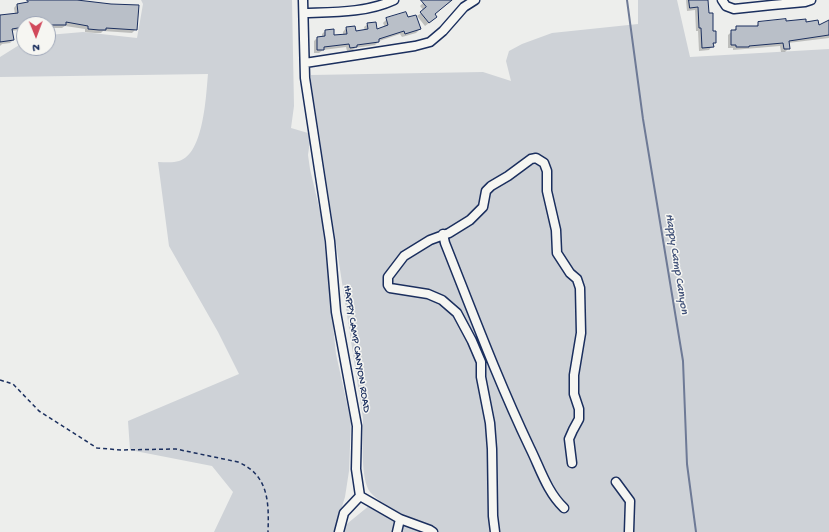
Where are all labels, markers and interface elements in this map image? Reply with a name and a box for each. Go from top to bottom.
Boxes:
north arrow [16,16,56,56]
text: N [32,41,40,53]
water label: Happy Camp Canyon [661,213,691,315]
street label: HAPPY CAMP CANYON ROAD [339,284,373,414]

